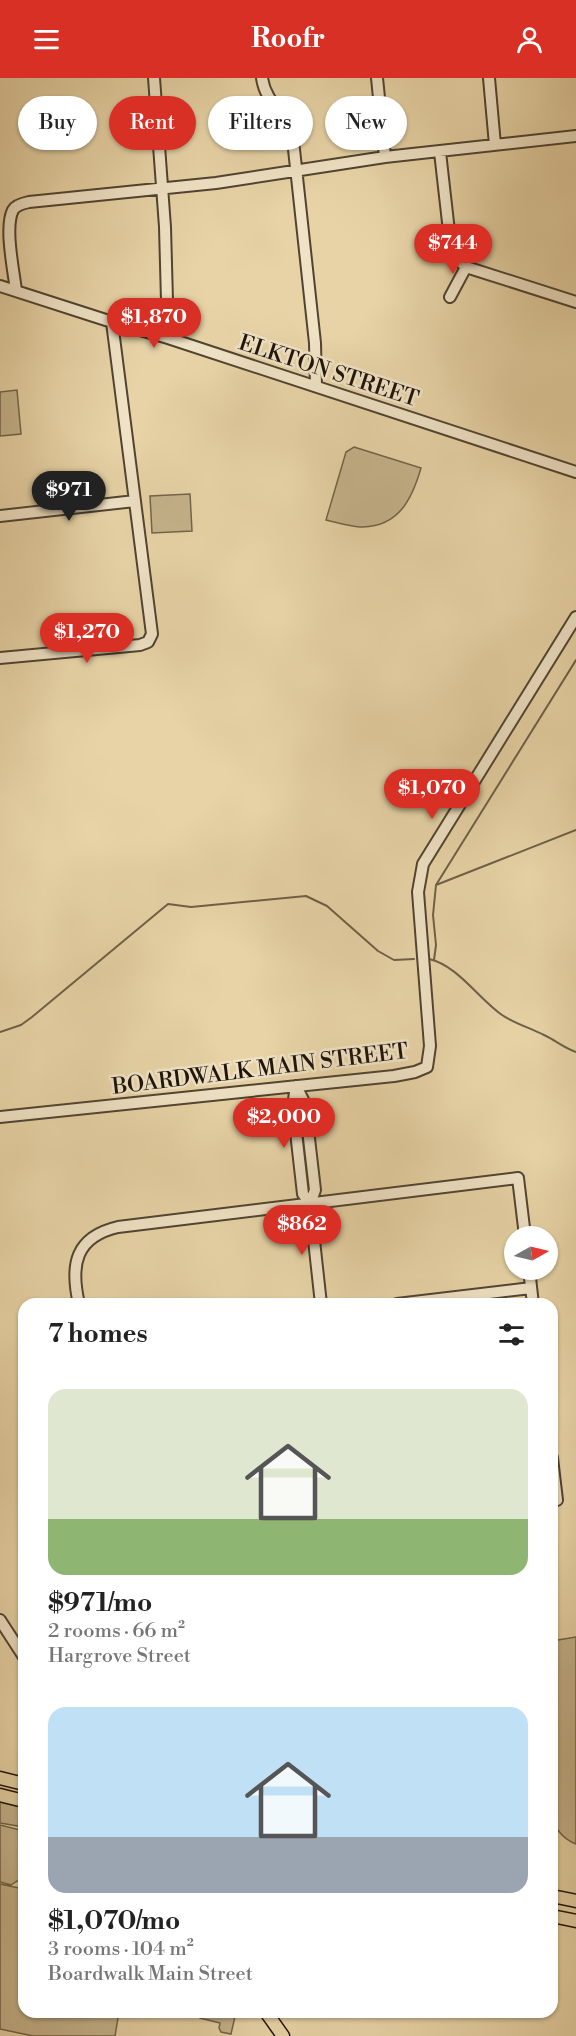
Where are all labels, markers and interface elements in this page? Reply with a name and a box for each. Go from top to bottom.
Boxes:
text: Roofr [251,22,325,56]
icon: menu [30,23,63,56]
icon: person [513,23,546,56]
chip: Buy [18,96,97,150]
chip: Rent [109,96,196,150]
chip: Filters [208,96,313,150]
chip: New [325,96,407,150]
pin: $744 [417,224,489,275]
text: $744 [428,231,478,256]
pin: $1,870 [105,298,203,349]
text: $1,870 [121,305,187,330]
street label: ELKTON STREET [235,330,422,413]
pin: $971 [33,471,105,522]
text: $971 [46,478,92,503]
pin: $1,270 [38,613,136,664]
text: $1,270 [54,620,120,645]
pin: $1,070 [383,769,481,820]
text: $1,070 [398,776,466,801]
street label: BOARDWALK MAIN STREET [110,1038,410,1101]
pin: $2,000 [235,1098,333,1149]
text: $2,000 [247,1105,321,1130]
pin: $862 [266,1205,338,1256]
text: $862 [277,1212,327,1237]
north arrow [504,1226,558,1280]
map controls [504,1226,558,1280]
text: 7 homes [48,1318,148,1350]
icon: filters [495,1318,528,1351]
icon: home [234,1428,342,1536]
text: $971/mo [48,1587,152,1619]
text: 2 rooms · 66 m² [48,1619,185,1644]
text: Hargrove Street [48,1644,191,1669]
icon: home [234,1746,342,1854]
text: $1,070/mo [48,1905,180,1937]
text: 3 rooms · 104 m² [48,1937,194,1962]
text: Boardwalk Main Street [48,1962,253,1987]

